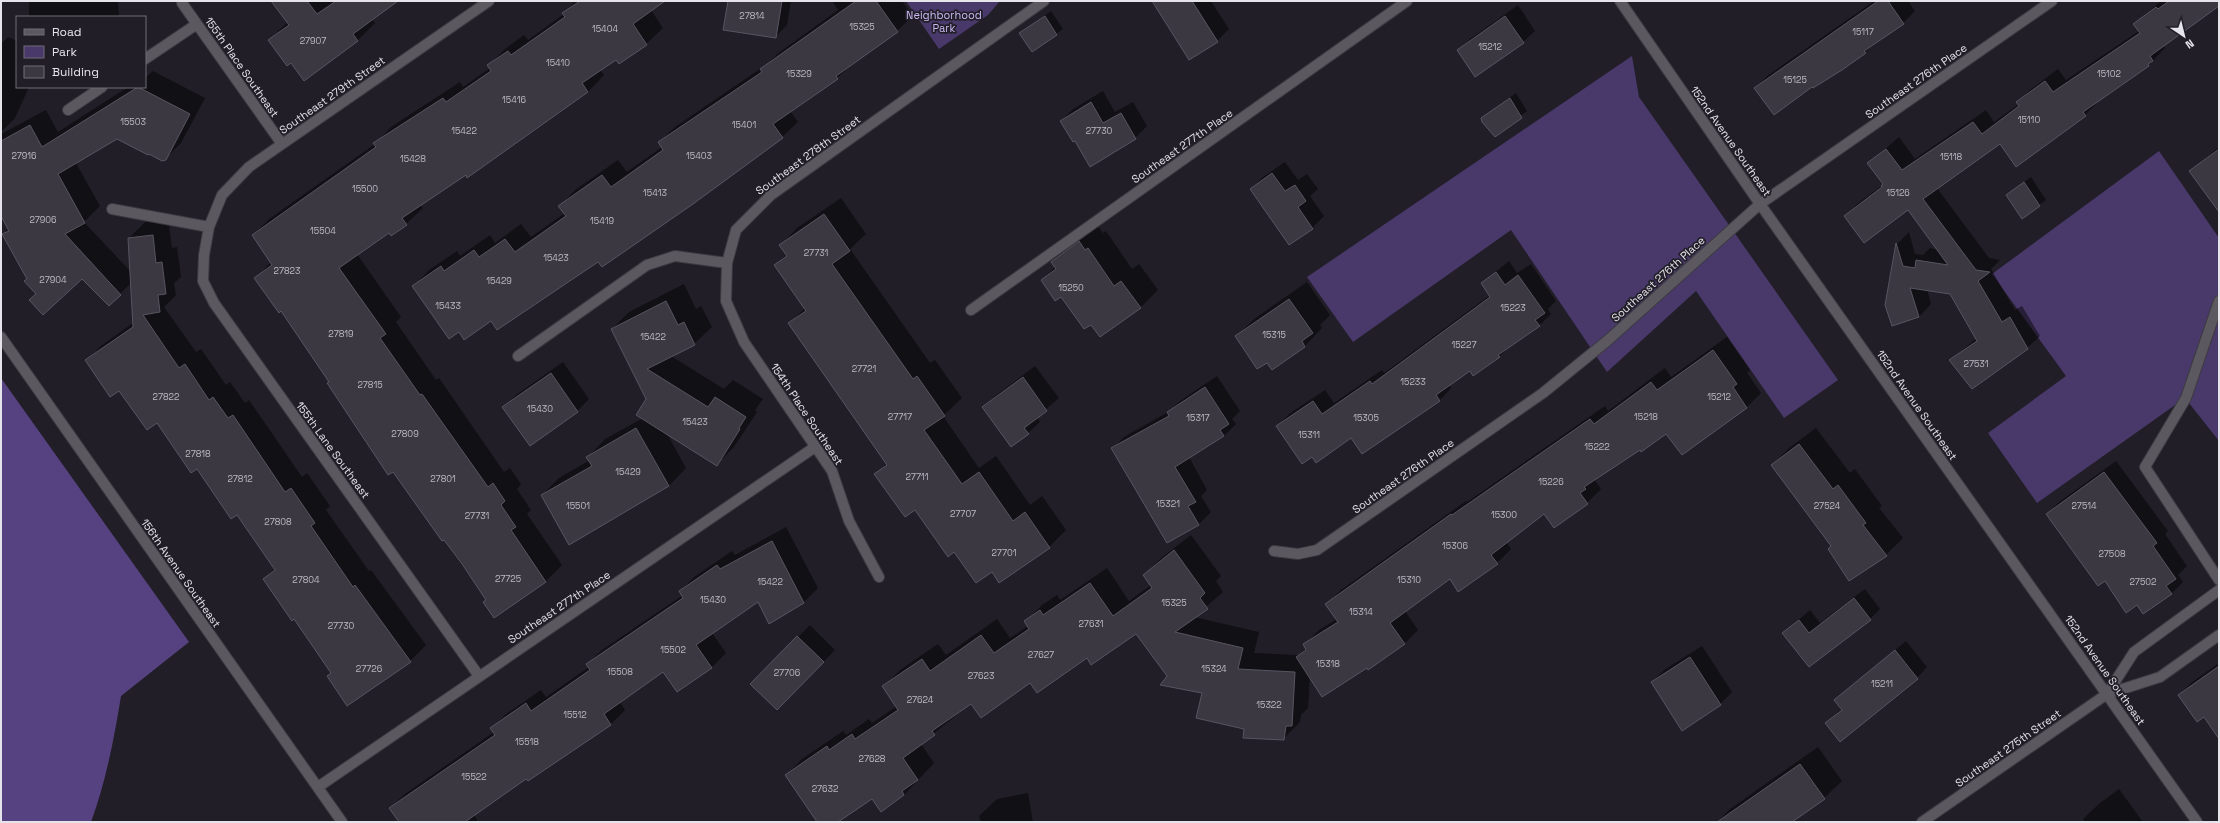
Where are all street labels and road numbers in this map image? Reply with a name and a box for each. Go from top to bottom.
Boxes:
street label: 155th Place Southeast [202,14,282,120]
street label: Southeast 276th Place [1862,41,1970,121]
street label: Southeast 279th Street [276,53,388,137]
street label: 152nd Avenue Southeast [1688,83,1774,199]
street label: Southeast 277th Place [1129,106,1235,186]
street label: Southeast 278th Street [753,112,863,198]
street label: Southeast 276th Place [1608,233,1708,325]
street label: 152nd Avenue Southeast [1874,347,1960,463]
street label: 154th Place Southeast [768,360,846,468]
street label: 155th Lane Southeast [293,399,373,501]
street label: Southeast 276th Place [1349,436,1457,516]
street label: 156th Avenue Southeast [138,516,224,630]
street label: Southeast 277th Place [505,567,613,647]
street label: 152nd Avenue Southeast [2062,612,2148,728]
street label: Southeast 275th Street [1952,706,2064,790]

